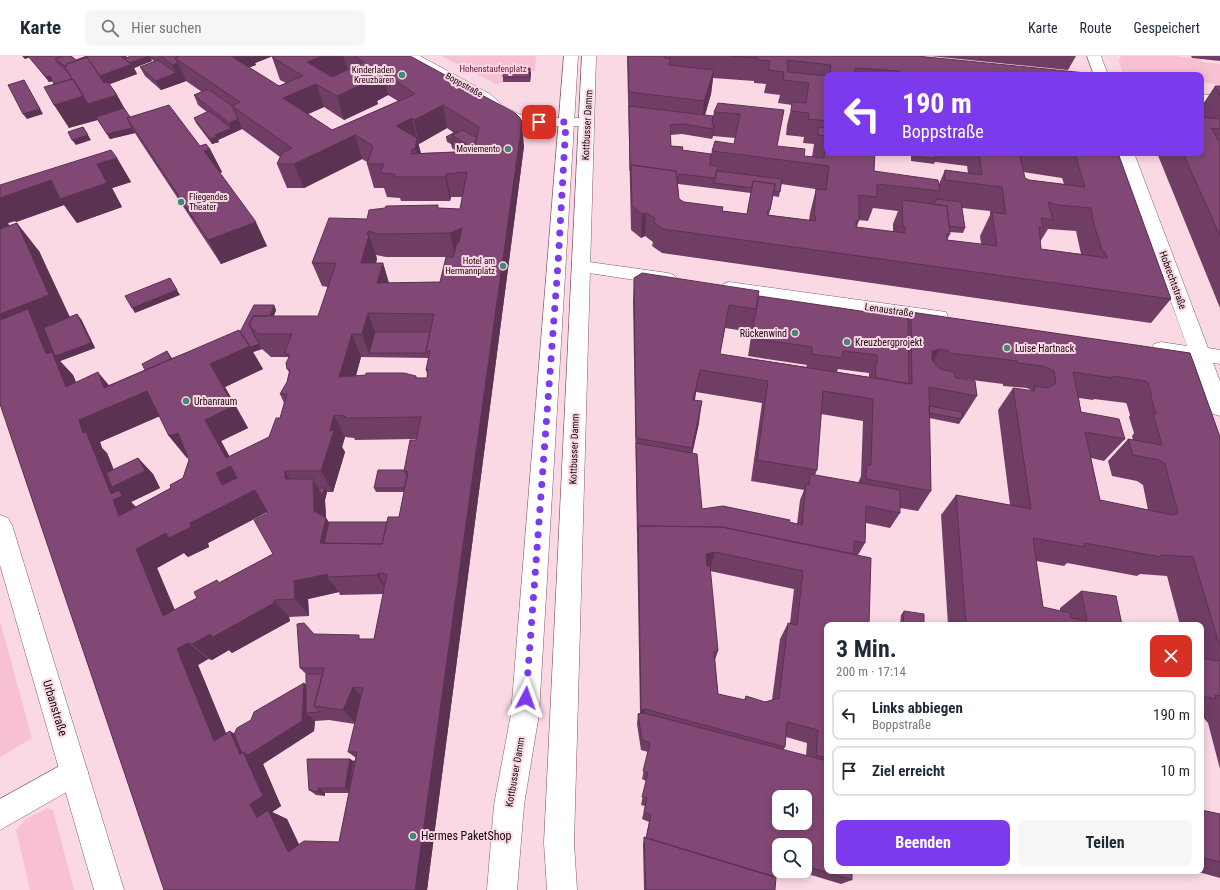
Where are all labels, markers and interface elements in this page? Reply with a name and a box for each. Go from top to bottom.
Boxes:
search box [85,10,365,46]
text: Karte [20,16,61,39]
icon: search [99,17,121,39]
text: Hier suchen [131,19,202,37]
text: Karte [1028,20,1058,36]
text: Route [1080,20,1112,36]
text: Gespeichert [1134,20,1200,36]
park label: Hohenstaufenplatz [459,64,527,74]
place label: Kinderladen Kreuzbären [352,65,394,85]
marker: Kinderladen Kreuzbären [397,70,407,80]
street label: Boppstraße [444,71,484,99]
text: 190 m [902,87,972,120]
icon: left [836,88,888,140]
street label: Kottbusser Damm [580,89,594,161]
pin [522,105,556,139]
icon: arrive [528,111,550,133]
text: Boppstraße [902,121,984,142]
place label: Moviemento [456,144,500,154]
marker: Moviemento [503,144,513,154]
place label: Fliegendes Theater [189,192,227,212]
marker: Fliegendes Theater [176,197,186,207]
street label: Hobrechtstraße [1157,249,1189,311]
place label: Hotel am Hermannplatz [445,256,495,276]
marker: Hotel am Hermannplatz [498,261,508,271]
street label: Lenaustraße [864,301,914,319]
place label: Rückenwind [740,328,787,339]
marker: Rückenwind [790,328,800,338]
marker: Kreuzbergprojekt [842,337,852,347]
place label: Kreuzbergprojekt [855,337,922,348]
marker: Luise Hartnack [1002,343,1012,353]
place label: Luise Hartnack [1015,343,1075,354]
marker: Urbanraum [181,396,191,406]
place label: Urbanraum [194,396,237,407]
street label: Kottbusser Damm [567,413,581,485]
text: 3 Min. [836,635,897,663]
button: close [1150,635,1192,677]
text: 200 m · 17:14 [836,664,906,679]
position arrow [505,677,547,719]
street label: Urbanstraße [40,678,70,738]
text: Links abbiegen [872,699,963,717]
icon: left [838,704,860,726]
text: 190 m [1153,706,1190,724]
text: Boppstraße [872,717,931,732]
street label: Kottbusser Damm [503,736,527,808]
icon: arrive [838,760,860,782]
text: Ziel erreicht [872,762,945,780]
text: 10 m [1160,762,1190,780]
map controls [772,790,812,878]
button: sound [772,790,812,830]
button: Beenden [836,820,1010,866]
button: Teilen [1018,820,1192,866]
place label: Hermes PaketShop [421,829,511,843]
marker: Hermes PaketShop [408,831,418,841]
button: search [772,838,812,878]

